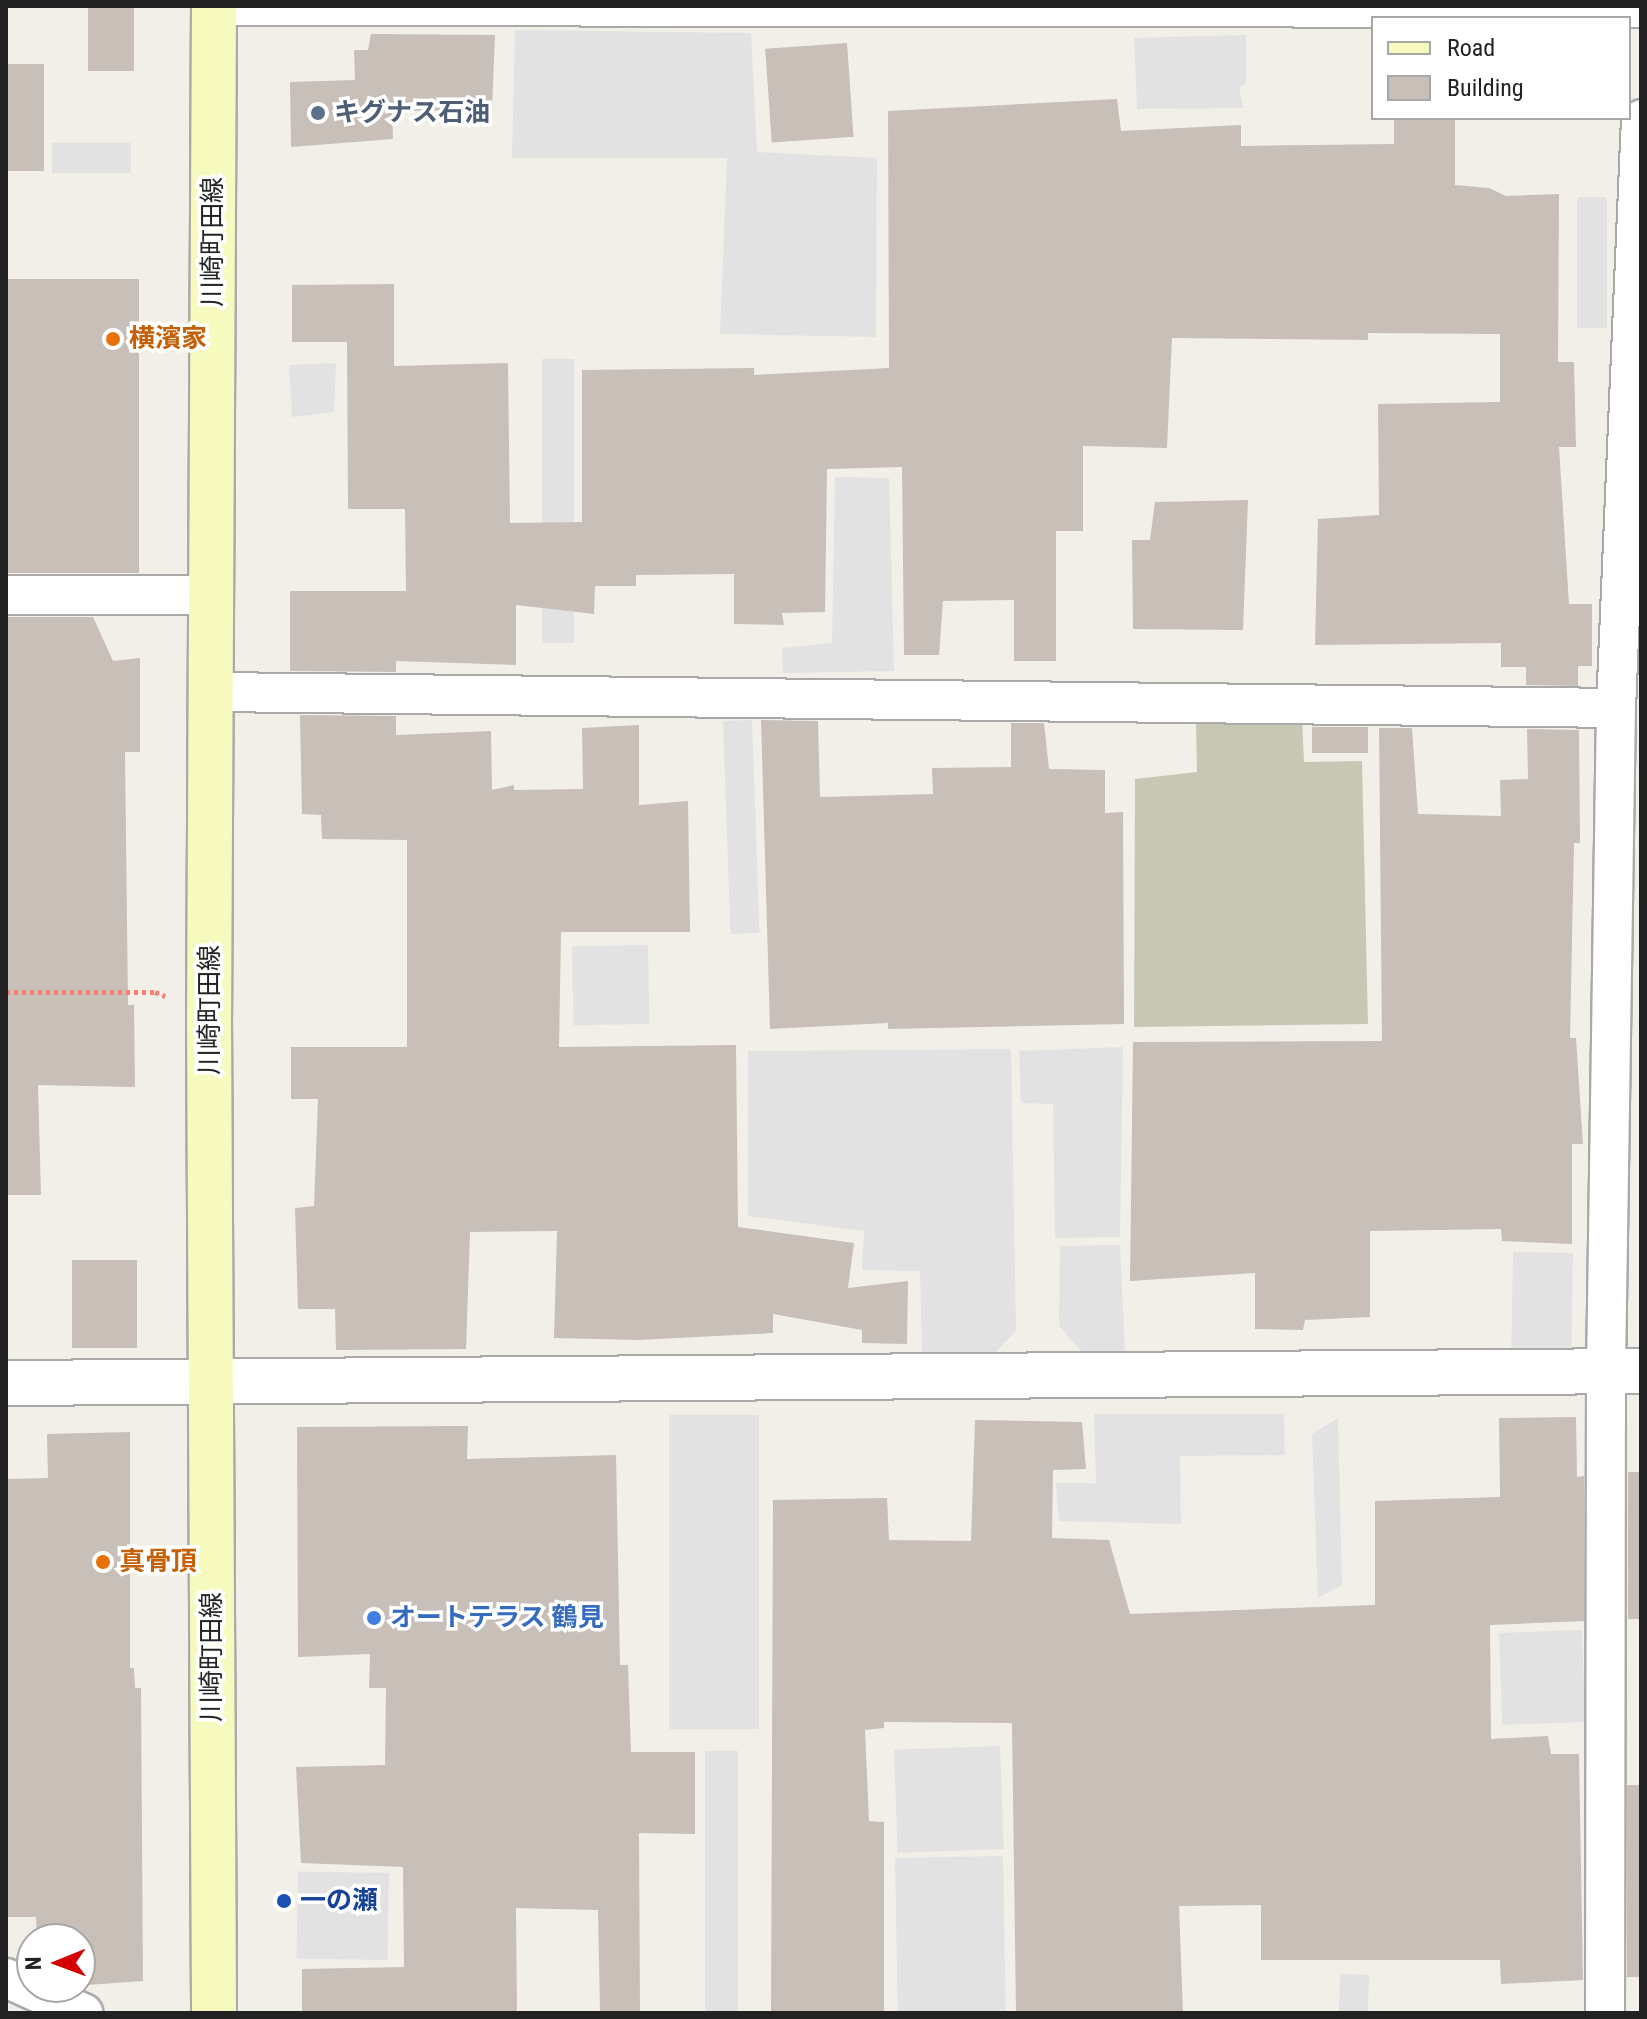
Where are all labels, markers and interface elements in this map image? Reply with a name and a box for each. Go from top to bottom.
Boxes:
legend [1371,16,1631,120]
text: Road [1447,34,1495,62]
text: Building [1447,74,1524,102]
place label: キグナス石油 [334,97,490,129]
marker: キグナス石油 [309,104,327,122]
street label: 川崎町田線 [197,177,229,307]
place label: 横濱家 [129,323,207,355]
marker: 横濱家 [104,330,122,348]
street label: 川崎町田線 [194,945,226,1075]
place label: 真骨頂 [119,1546,197,1578]
marker: 真骨頂 [94,1553,112,1571]
street label: 川崎町田線 [196,1592,228,1722]
place label: オートテラス 鶴見 [390,1602,604,1634]
marker: オートテラス 鶴見 [365,1609,383,1627]
place label: 一の瀬 [300,1885,378,1917]
marker: 一の瀬 [275,1892,293,1910]
north arrow [16,1923,96,2003]
text: N [21,1956,46,1970]

